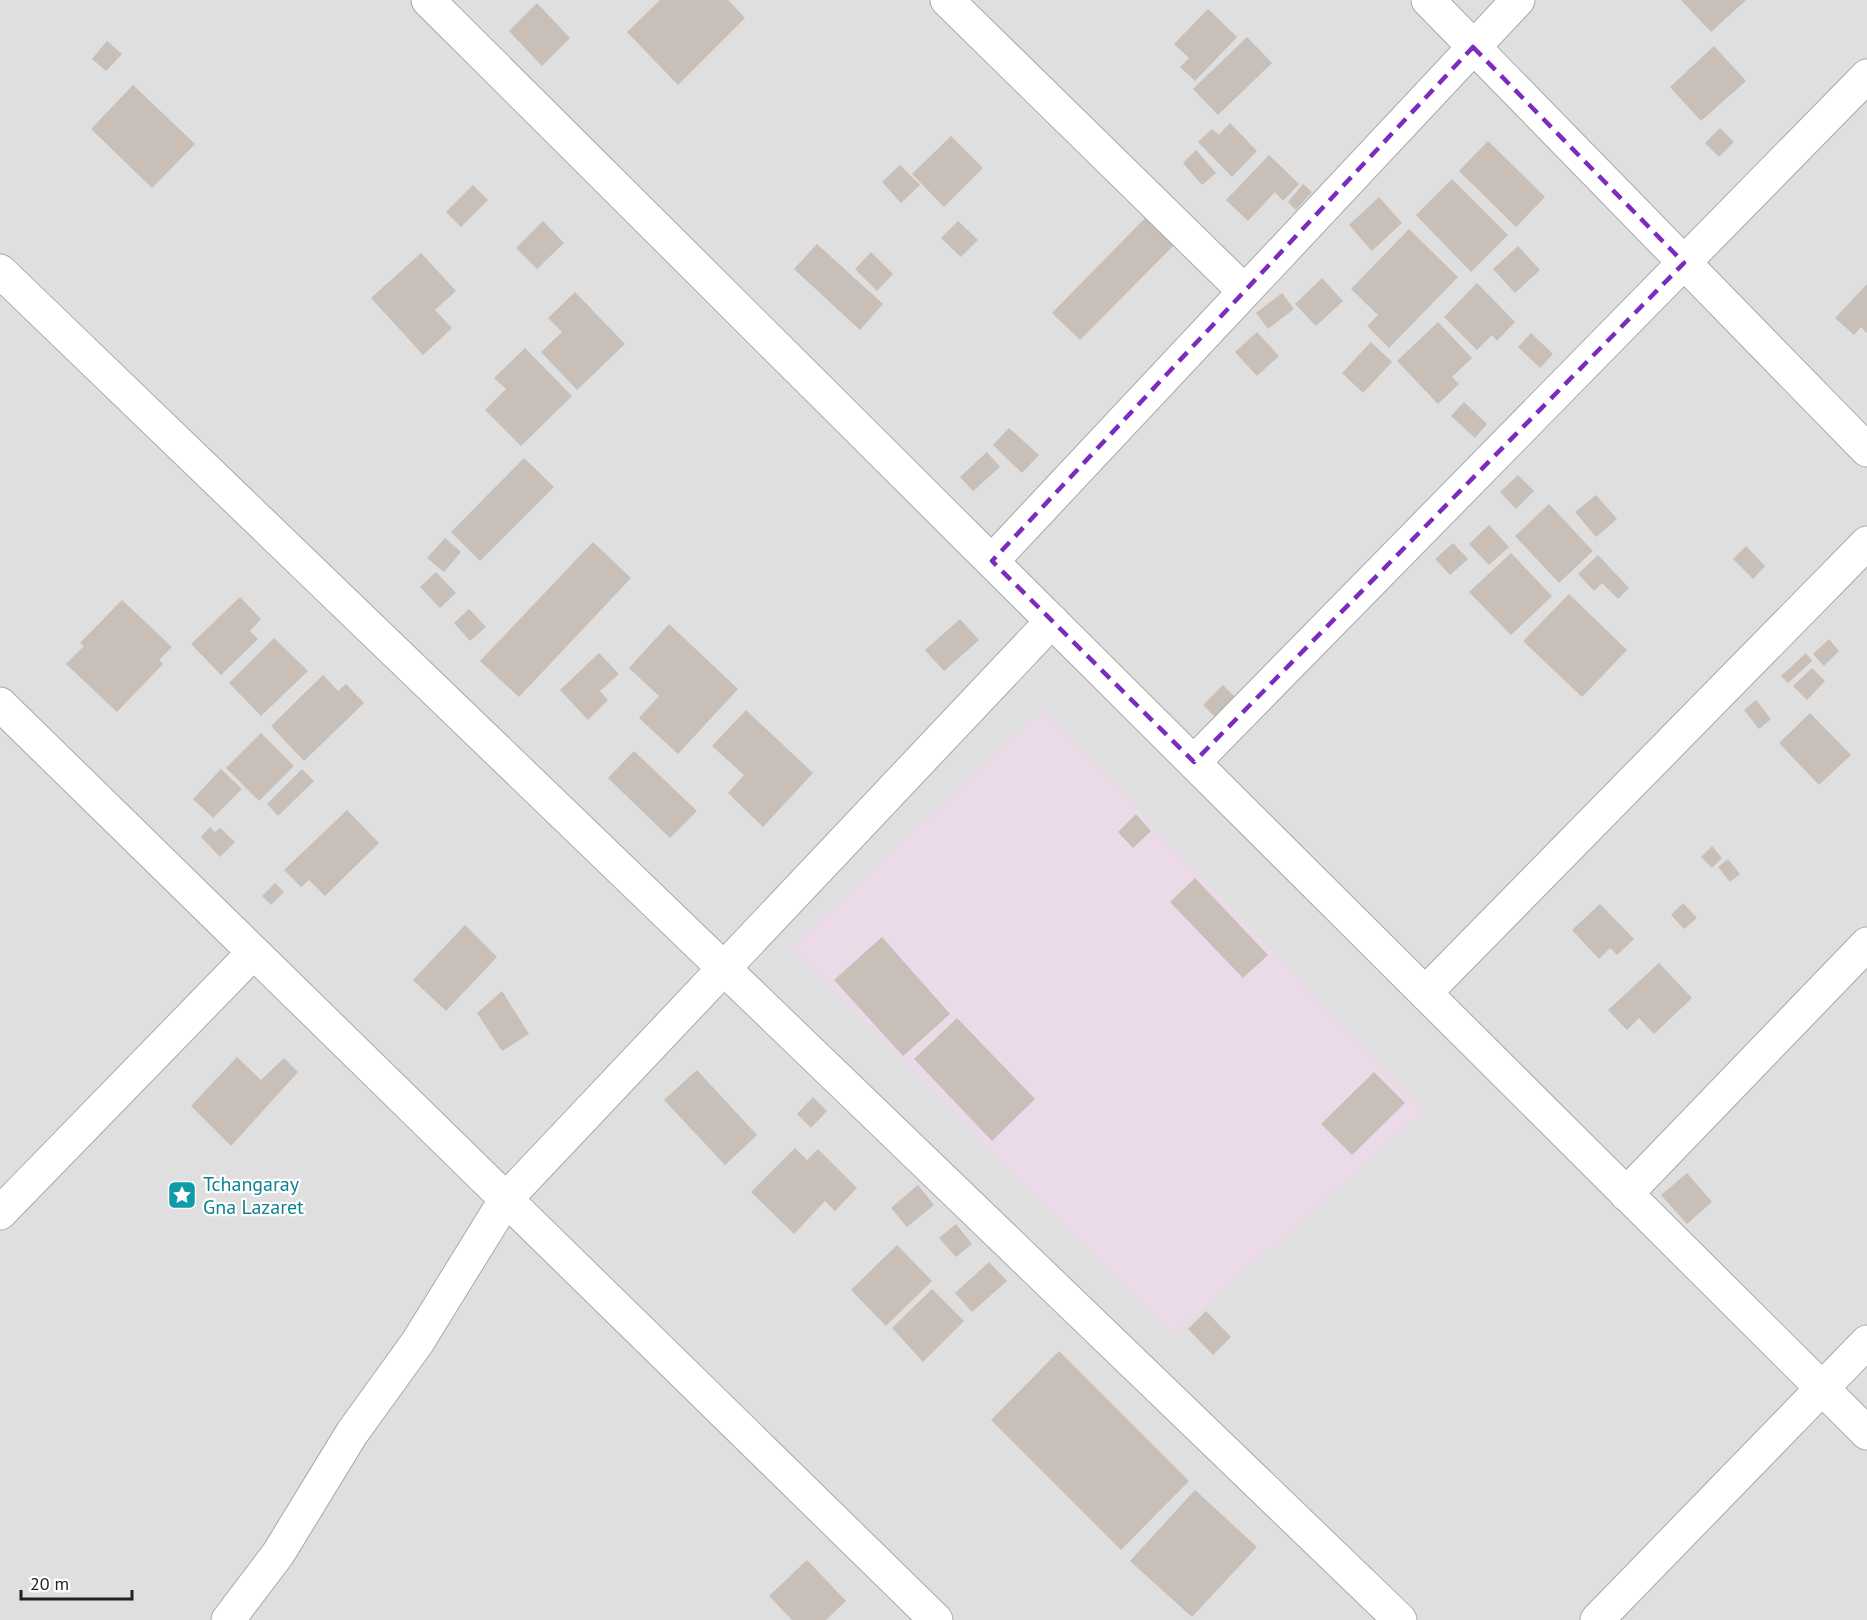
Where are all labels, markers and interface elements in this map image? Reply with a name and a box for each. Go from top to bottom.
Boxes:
place label: Tchangaray Gna Lazaret [203,1171,304,1220]
place icon: Tchangaray Gna Lazaret [166,1179,198,1211]
scale bar [21,1563,132,1601]
text: 20 m [30,1572,69,1595]

